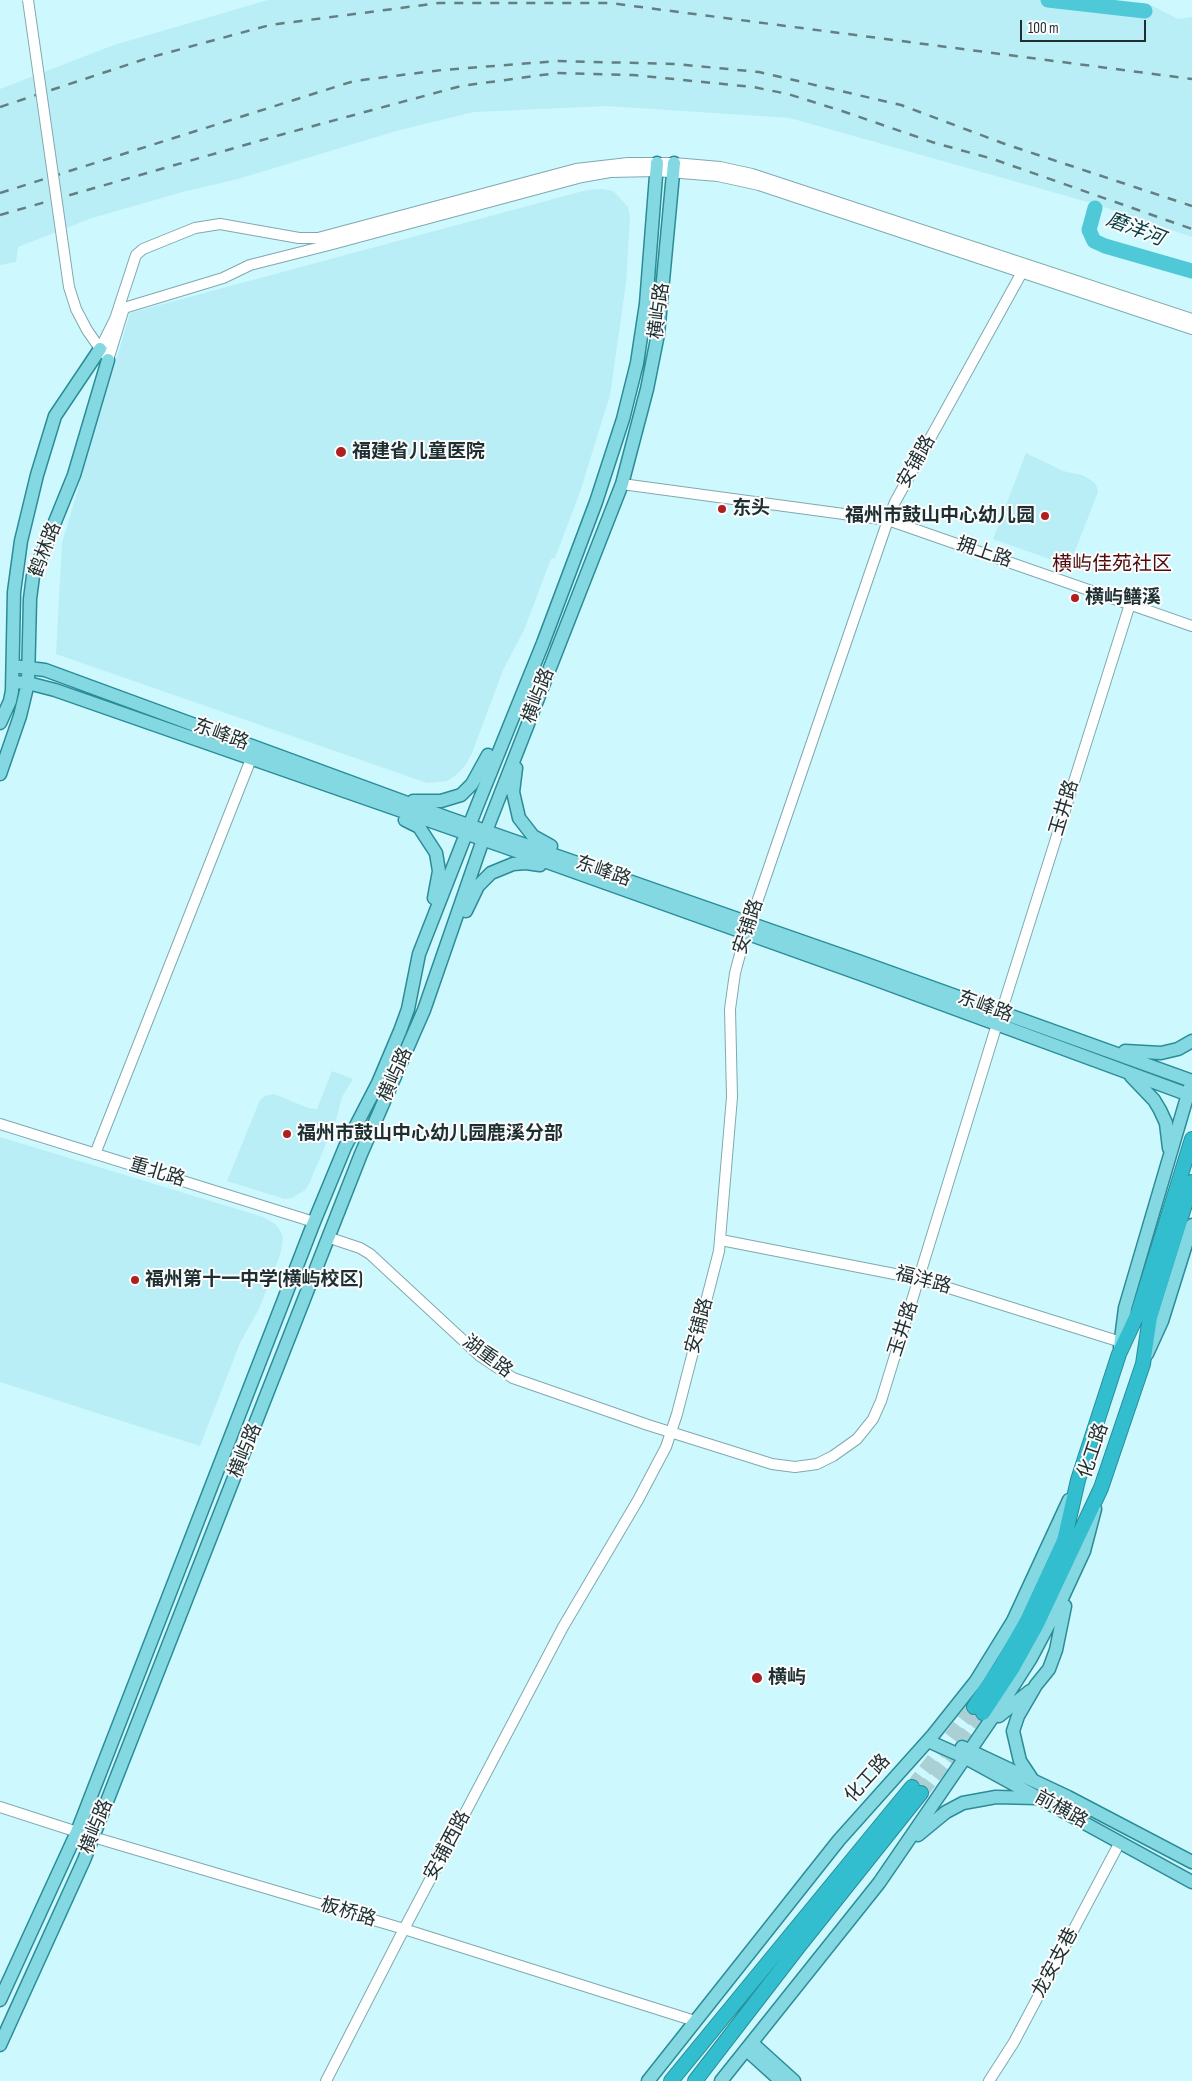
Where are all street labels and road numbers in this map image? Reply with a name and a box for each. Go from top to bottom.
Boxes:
street label: 横屿路 [645,281,675,341]
street label: 安铺路 [893,432,941,492]
street label: 鹤林路 [25,519,67,581]
street label: 拥上路 [953,533,1015,573]
street label: 横屿路 [518,665,560,727]
street label: 东峰路 [190,715,252,755]
street label: 玉井路 [1046,777,1084,839]
street label: 东峰路 [572,852,634,892]
street label: 安铺路 [729,896,769,958]
street label: 东峰路 [954,987,1016,1027]
street label: 横屿路 [374,1044,418,1106]
street label: 重北路 [126,1154,188,1192]
street label: 福洋路 [893,1263,953,1299]
street label: 安铺路 [682,1296,718,1356]
street label: 玉井路 [884,1298,924,1360]
street label: 湖重路 [457,1331,517,1383]
street label: 横屿路 [225,1420,267,1482]
street label: 化工路 [1074,1420,1114,1482]
street label: 化工路 [840,1750,896,1808]
street label: 前横路 [1031,1786,1091,1834]
street label: 横屿路 [76,1796,118,1858]
street label: 安铺西路 [420,1807,476,1885]
street label: 板桥路 [317,1894,379,1932]
street label: 龙安支巷 [1028,1924,1084,2002]

